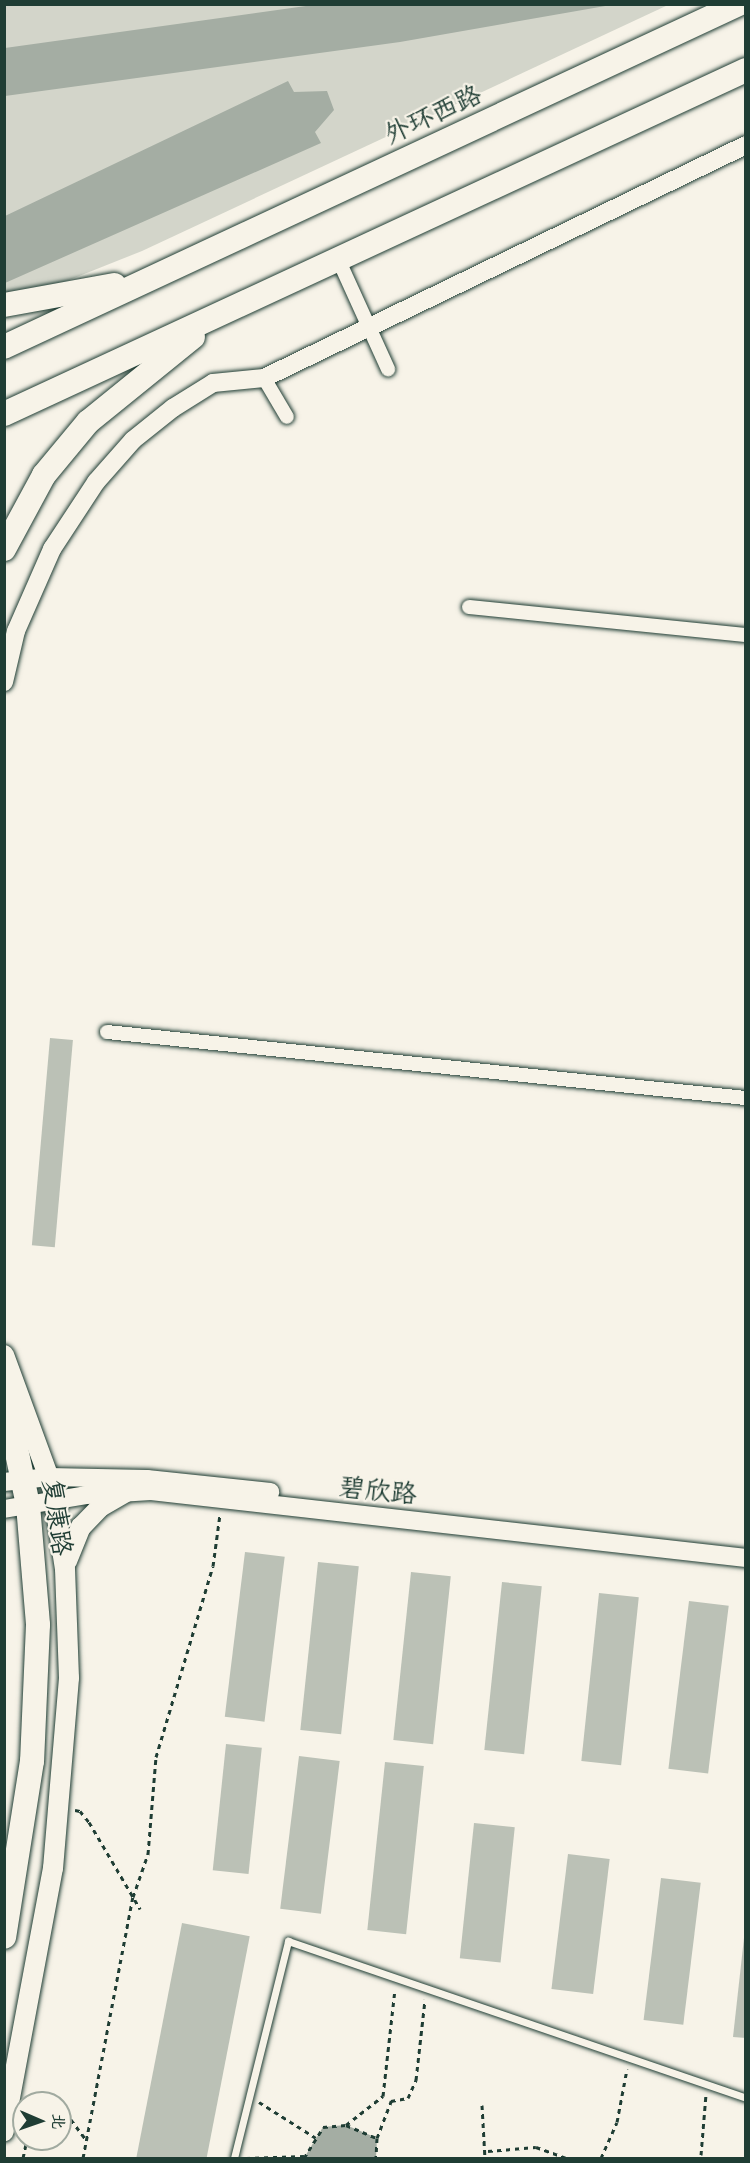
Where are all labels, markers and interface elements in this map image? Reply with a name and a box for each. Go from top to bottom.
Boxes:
street label: 外环西路 [379,79,487,151]
street label: 碧欣路 [338,1471,418,1511]
street label: 复康路 [36,1476,78,1558]
north arrow [12,2091,72,2151]
text: 北 [48,2113,68,2130]

